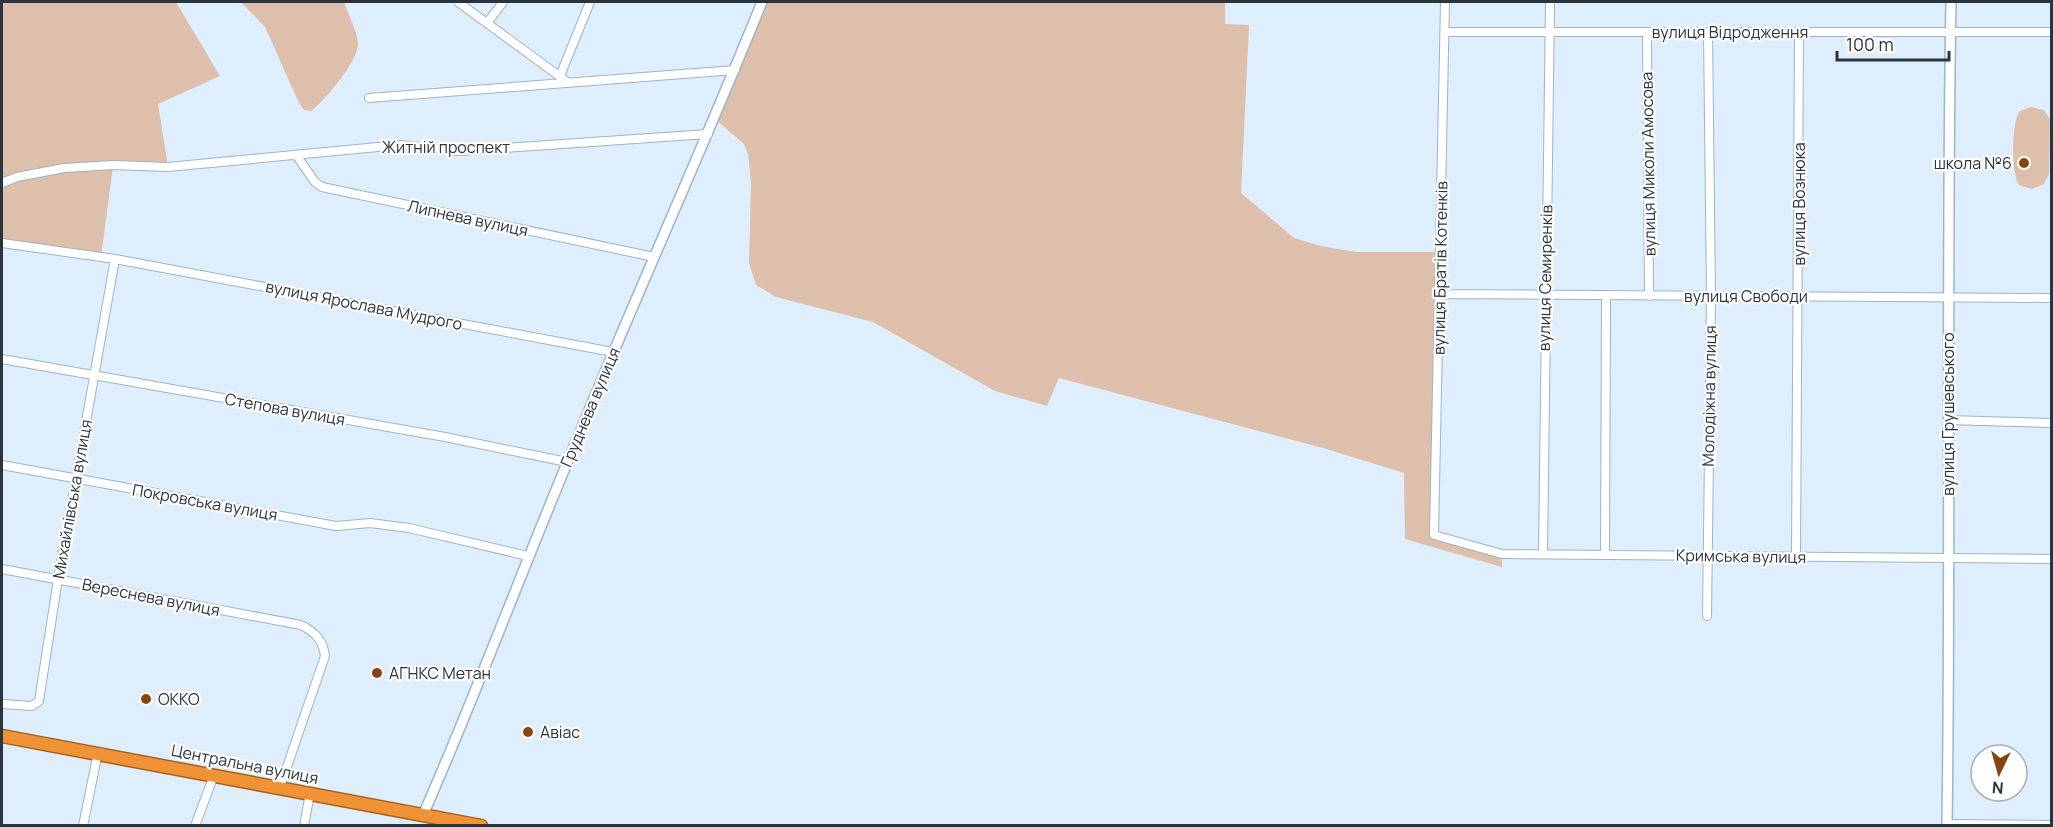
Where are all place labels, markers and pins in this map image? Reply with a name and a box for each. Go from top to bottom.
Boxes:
place label: школа №6 [1934,152,2012,174]
marker: школа №6 [2017,156,2031,170]
place label: АГНКС Метан [389,662,491,684]
marker: АГНКС Метан [370,666,384,680]
place label: ОККО [158,688,200,710]
marker: ОККО [139,692,153,706]
place label: Авіас [540,721,580,743]
marker: Авіас [521,725,535,739]

